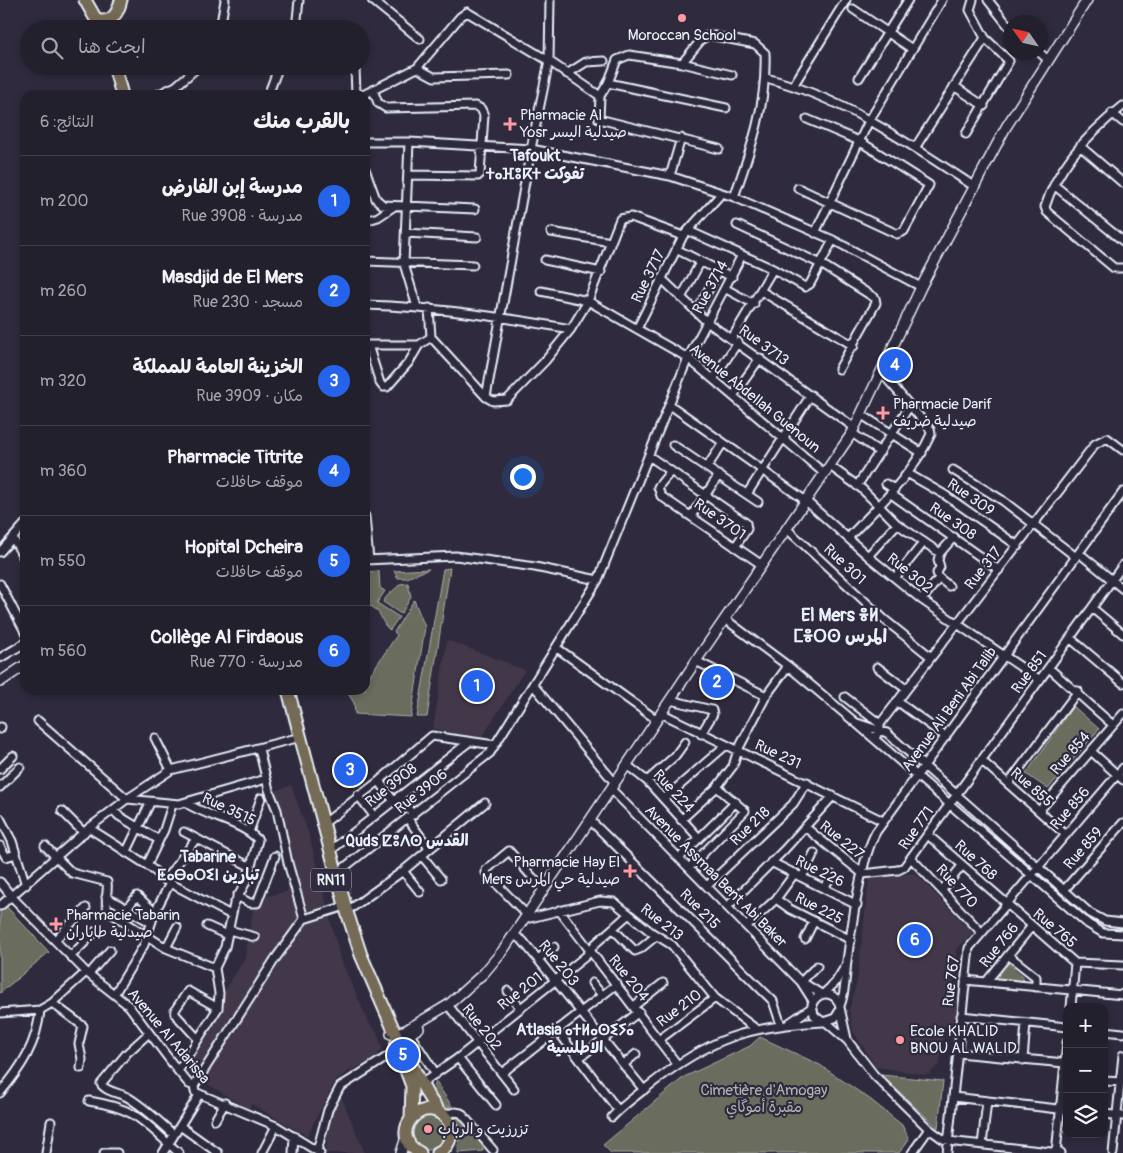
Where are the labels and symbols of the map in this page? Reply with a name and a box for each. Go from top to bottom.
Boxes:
marker: Moroccan School [676,12,688,24]
north arrow [1003,15,1048,60]
place label: Moroccan School [628,26,736,45]
place label: Pharmacie Al Yosr صيدلية اليسر [519,106,627,142]
marker: Pharmacie Al Yosr صيدلية اليسر [504,118,516,130]
district label: Tafoukt ⵜⴰⴼⵓⴽⵜ تفوكت [486,146,586,184]
street label: Rue 3717 [627,246,670,306]
street label: Rue 3714 [688,257,733,317]
street label: Rue 3713 [735,321,793,370]
street label: Avenue Abdellah Guenoun [685,340,824,457]
pin: 4 [879,346,911,384]
place label: Pharmacie Darif صيدلية ضريف [893,395,992,431]
marker: Pharmacie Darif صيدلية ضريف [877,407,889,419]
your location [510,464,536,490]
street label: Rue 309 [943,475,998,520]
street label: Rue 3701 [690,495,749,544]
street label: Rue 308 [926,498,980,545]
street label: Rue 301 [819,540,870,589]
street label: Rue 317 [961,543,1006,593]
street label: Rue 302 [883,549,937,598]
district label: El Mers ⴻⵍ ⵎⴻⵔⵙ المرس [793,604,887,648]
street label: Avenue Ali Beni Abi Talib [898,643,1001,775]
street label: Rue 851 [1007,647,1051,697]
pin: 2 [701,663,733,701]
pin: 1 [461,667,493,705]
street label: Rue 854 [1046,728,1095,779]
street label: Rue 231 [752,735,804,773]
pin: 3 [334,751,366,789]
street label: Rue 3908 [362,759,421,812]
street label: Rue 855 [1006,764,1057,811]
street label: Rue 3906 [391,765,452,818]
street label: Rue 224 [649,766,699,817]
street label: Rue 856 [1046,783,1094,834]
street label: Rue 3515 [199,789,259,830]
street label: Avenue Assmaa Bent Abi Baker [640,801,791,952]
street label: Rue 218 [726,802,775,850]
street label: Rue 771 [895,803,938,854]
street label: Rue 227 [816,817,868,864]
street label: Rue 859 [1060,823,1107,874]
district label: Quds ⵇⵓⴷⵙ القدس [345,831,469,851]
street label: Rue 768 [950,836,1001,885]
district label: Tabarine ⵟⴰⴱⴰⵔⵉⵏ تبارين [157,847,261,885]
street label: Rue 226 [792,851,847,891]
place label: Pharmacie Hay El Mers صيدلية حي المرس [482,853,620,892]
street label: Rue 770 [932,860,982,912]
marker: Pharmacie Hay El Mers صيدلية حي المرس [624,865,636,877]
road number: RN11 [311,868,351,892]
street label: Rue 215 [676,885,724,933]
street label: Rue 225 [791,888,846,929]
street label: Rue 213 [636,900,687,945]
street label: Rue 765 [1029,904,1081,952]
place label: Pharmacie Tabarin صيدلية طاباران [66,906,180,942]
marker: Pharmacie Tabarin صيدلية طاباران [50,918,62,930]
street label: Rue 766 [976,919,1023,972]
pin: 6 [899,921,931,959]
street label: Rue 203 [534,936,583,990]
street label: Rue 204 [604,951,653,1006]
street label: Rue 767 [939,954,964,1008]
street label: Rue 201 [494,968,546,1015]
street label: Avenue Al Adarissa [123,985,214,1088]
street label: Rue 210 [653,985,706,1031]
street label: Rue 202 [458,1000,506,1054]
district label: Atlasia ⴰⵜⵍⴰⵙⵉⵢⴰ الاطلسية [516,1020,634,1058]
place label: Ecole KHALID BNOU AL WALID [910,1022,1017,1058]
marker: Ecole KHALID BNOU AL WALID [894,1034,906,1046]
pin: 5 [387,1036,419,1074]
park label: Cimetière d'Amogay مقبرة أموگاي [701,1081,828,1118]
place label: تزرزيت و الرباب [438,1120,529,1139]
marker: تزرزيت و الرباب [422,1123,434,1135]

